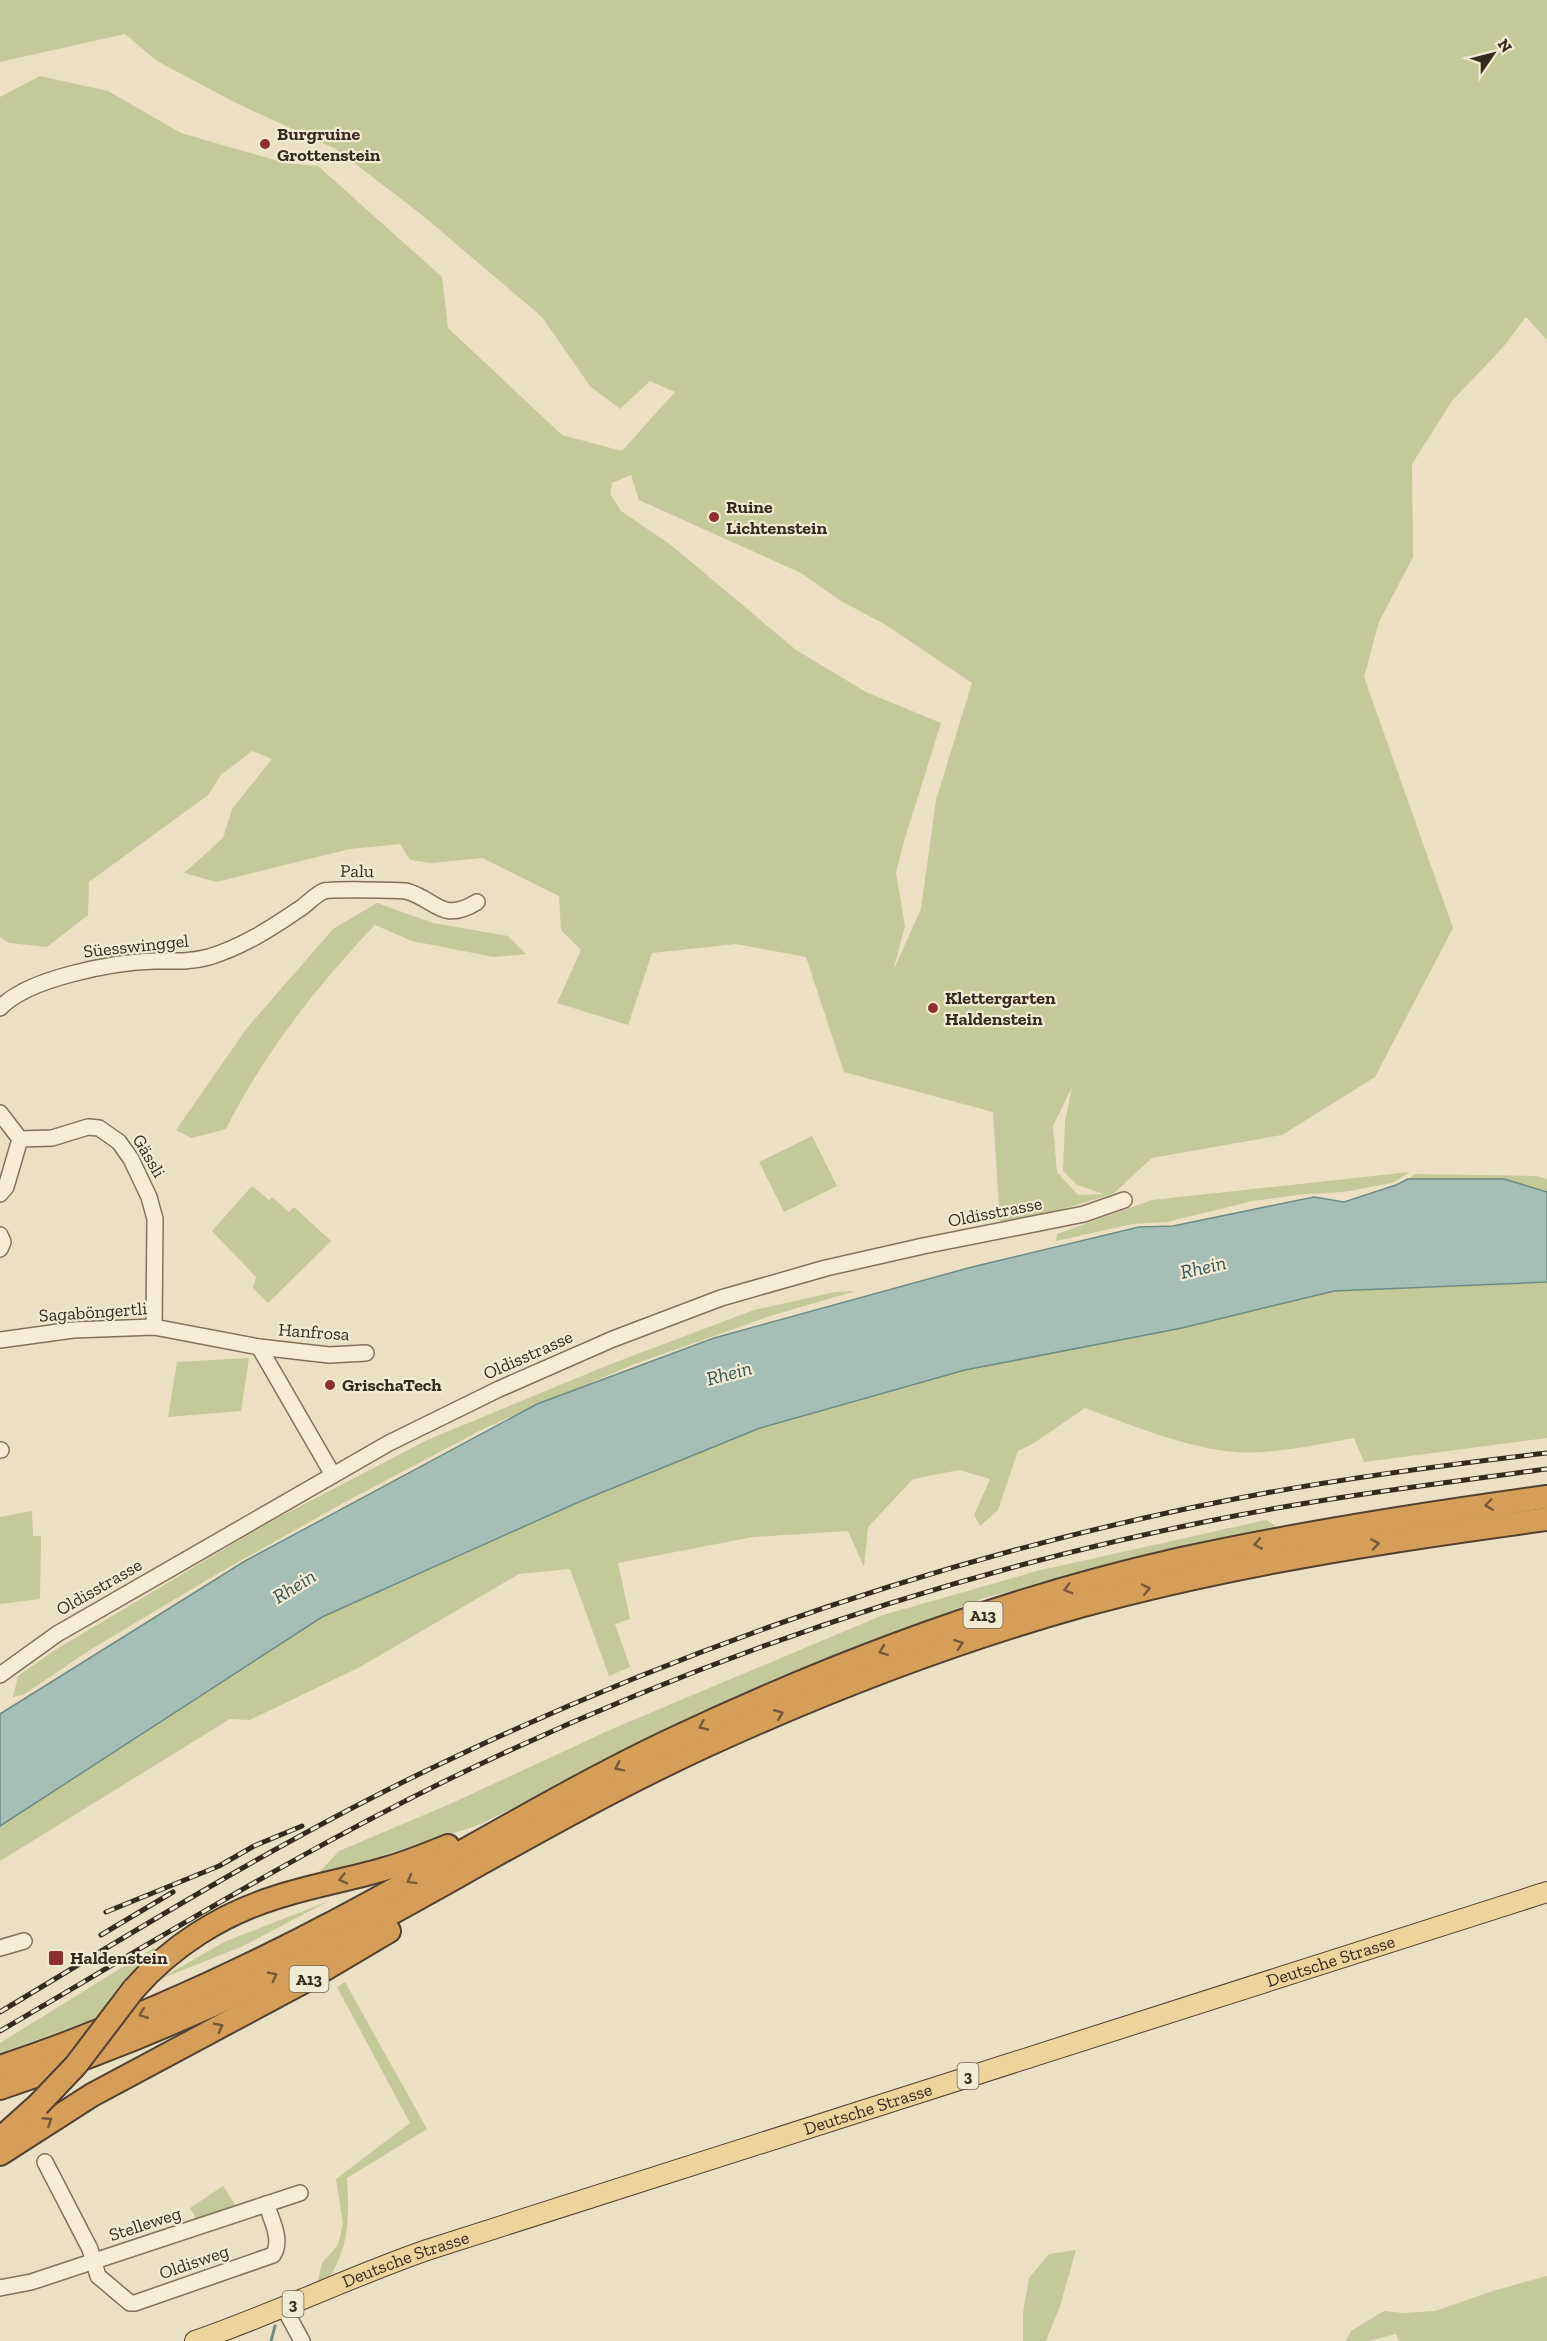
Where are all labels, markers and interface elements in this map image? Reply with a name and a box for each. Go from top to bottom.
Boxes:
north arrow [1463,24,1523,84]
text: N [1494,35,1516,56]
place label: Burgruine Grottenstein [277,123,381,166]
marker: Burgruine Grottenstein [258,137,272,151]
place label: Ruine Lichtenstein [726,496,827,539]
marker: Ruine Lichtenstein [707,510,721,524]
street label: Palu [340,860,374,882]
street label: Süesswinggel [82,929,190,962]
place label: Klettergarten Haldenstein [945,987,1056,1030]
marker: Klettergarten Haldenstein [926,1001,940,1015]
street label: Gässli [128,1130,170,1182]
street label: Oldisstrasse [946,1192,1044,1232]
water label: Rhein [1178,1250,1228,1284]
street label: Sagaböngertli [38,1297,148,1327]
street label: Hanfrosa [278,1319,351,1345]
street label: Oldisstrasse [480,1326,576,1384]
water label: Rhein [703,1355,755,1391]
place label: GrischaTech [342,1374,442,1396]
marker: GrischaTech [323,1378,337,1392]
one-way arrow [1484,1499,1494,1511]
one-way arrow [1253,1537,1263,1550]
one-way arrow [1371,1538,1380,1550]
street label: Oldisstrasse [52,1554,146,1620]
water label: Rhein [268,1564,320,1608]
one-way arrow [1063,1582,1074,1594]
one-way arrow [1141,1584,1151,1597]
road number: A13 [964,1602,1002,1628]
one-way arrow [953,1639,964,1652]
one-way arrow [878,1643,889,1656]
one-way arrow [772,1709,783,1721]
one-way arrow [699,1718,710,1730]
one-way arrow [614,1760,625,1771]
one-way arrow [338,1872,348,1885]
one-way arrow [407,1873,417,1884]
street label: Deutsche Strasse [1264,1930,1398,1992]
place label: Haldenstein [70,1947,168,1969]
marker: Haldenstein [47,1949,65,1967]
road number: A13 [290,1966,328,1992]
one-way arrow [267,1971,278,1983]
one-way arrow [138,2007,149,2019]
one-way arrow [213,2023,224,2035]
road number: 3 [958,2063,978,2089]
street label: Deutsche Strasse [801,2078,935,2140]
one-way arrow [42,2118,53,2129]
street label: Stelleweg [106,2202,184,2246]
street label: Deutsche Strasse [339,2226,472,2293]
street label: Oldisweg [156,2240,232,2284]
road number: 3 [282,2291,304,2317]

